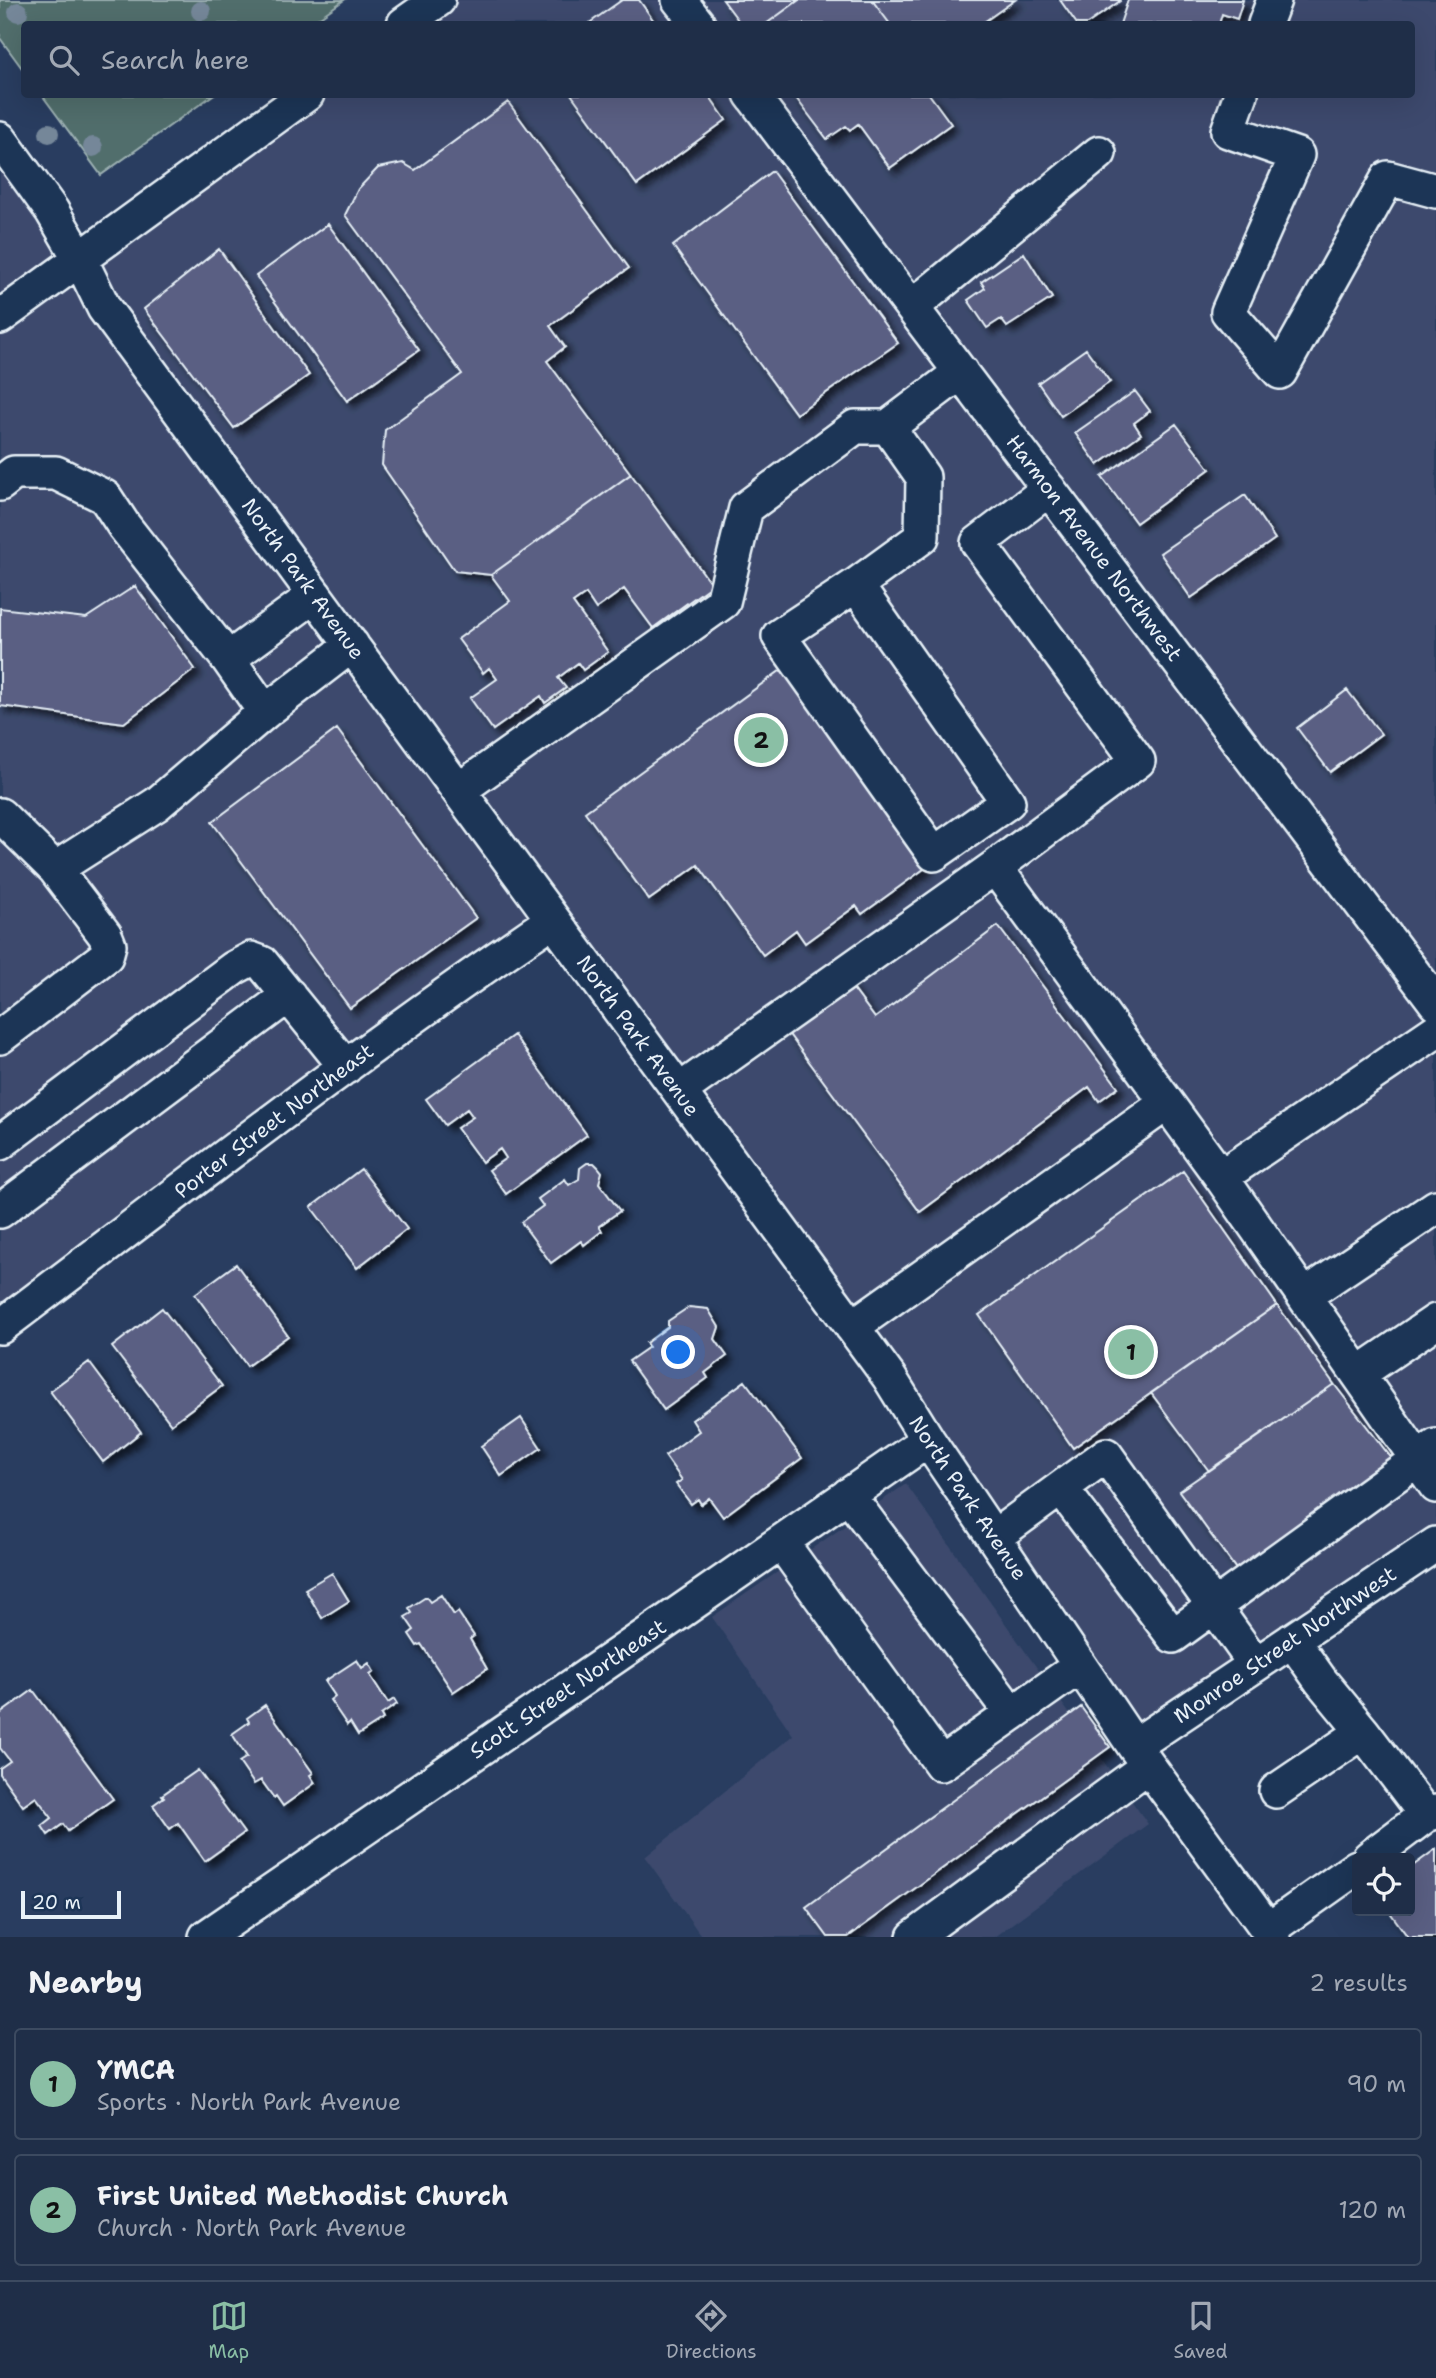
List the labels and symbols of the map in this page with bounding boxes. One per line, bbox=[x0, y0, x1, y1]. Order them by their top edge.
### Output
street label: Harmon Avenue Northwest bbox=[1000, 429, 1188, 667]
street label: North Park Avenue bbox=[235, 493, 371, 665]
pin: 2 bbox=[738, 714, 784, 766]
street label: North Park Avenue bbox=[570, 950, 706, 1122]
street label: Porter Street Northeast bbox=[169, 1037, 379, 1205]
pin: 1 bbox=[1108, 1326, 1154, 1378]
your location bbox=[661, 1335, 695, 1369]
street label: North Park Avenue bbox=[902, 1410, 1034, 1586]
street label: Monroe Street Northwest bbox=[1168, 1560, 1402, 1730]
street label: Scott Street Northeast bbox=[464, 1613, 672, 1765]
scale bar bbox=[21, 1888, 121, 1920]

